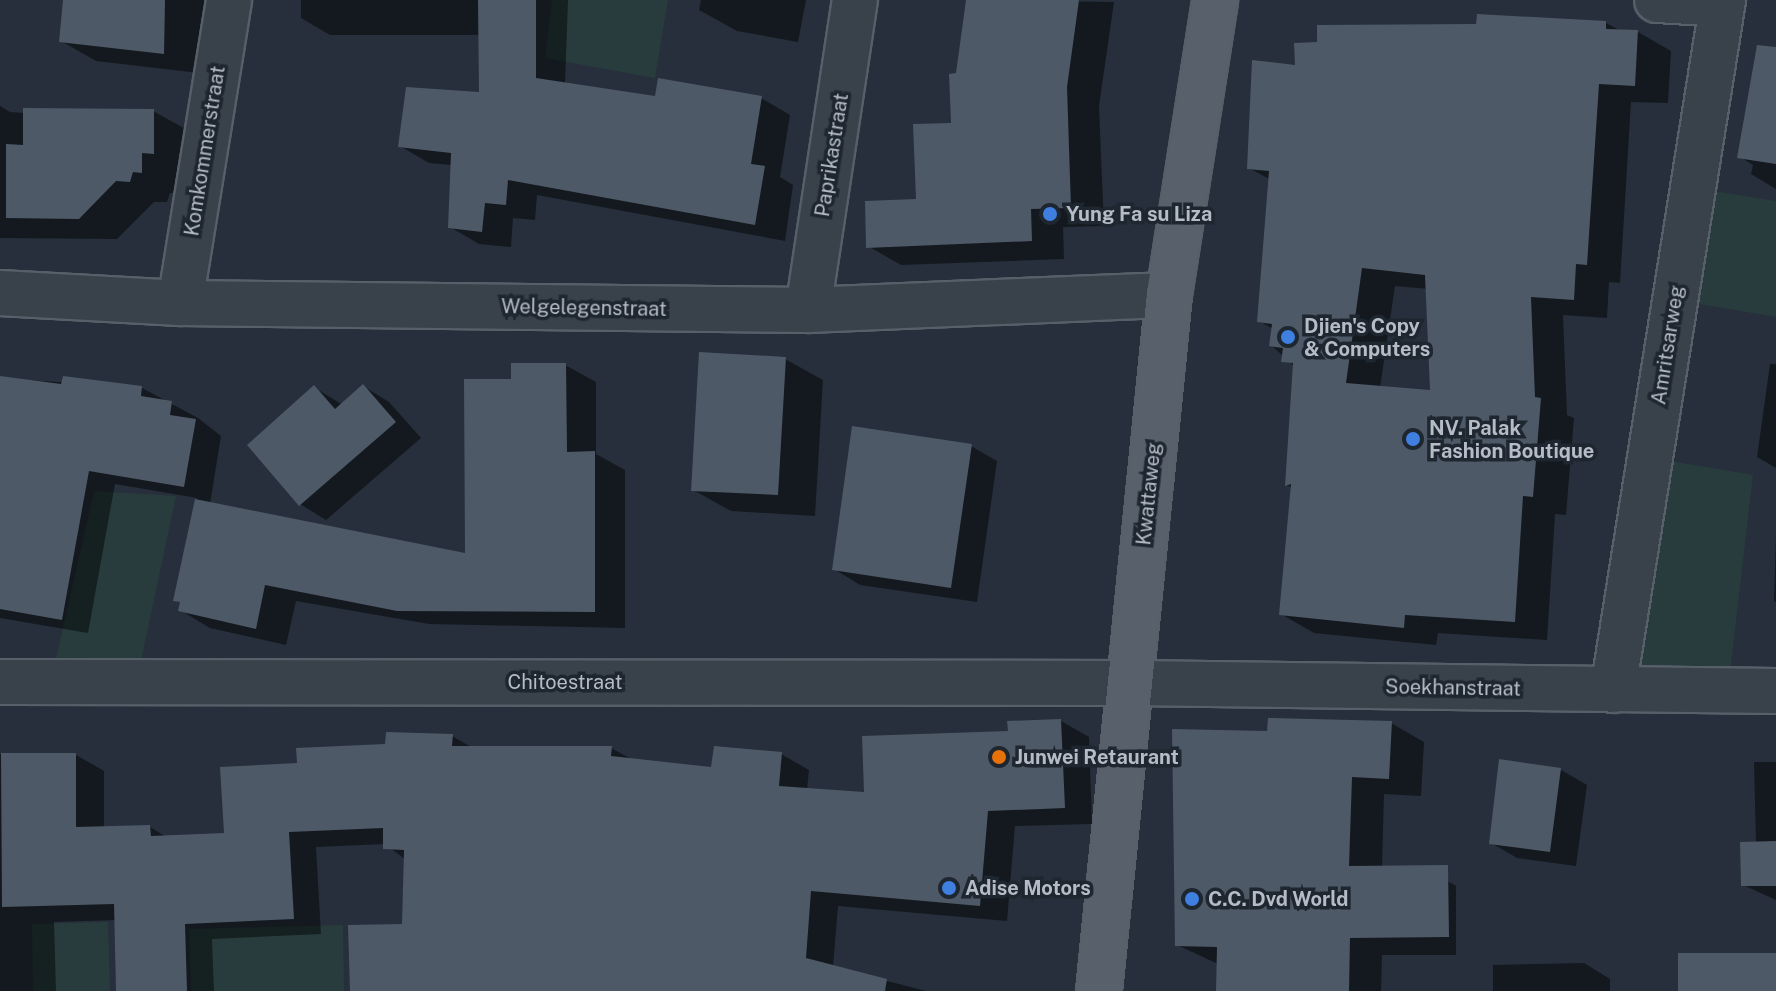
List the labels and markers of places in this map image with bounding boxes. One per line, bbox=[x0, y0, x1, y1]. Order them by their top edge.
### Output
place label: Yung Fa su Liza bbox=[1066, 202, 1212, 226]
marker: Yung Fa su Liza bbox=[1041, 205, 1059, 223]
place label: Djien's Copy & Computers bbox=[1304, 314, 1430, 361]
marker: Djien's Copy & Computers bbox=[1279, 328, 1297, 346]
place label: NV. Palak Fashion Boutique bbox=[1429, 416, 1594, 463]
marker: NV. Palak Fashion Boutique bbox=[1404, 430, 1422, 448]
place label: Junwei Retaurant bbox=[1015, 745, 1179, 769]
marker: Junwei Retaurant bbox=[990, 748, 1008, 766]
place label: Adise Motors bbox=[965, 876, 1091, 900]
marker: Adise Motors bbox=[940, 879, 958, 897]
place label: C.C. Dvd World bbox=[1208, 887, 1349, 911]
marker: C.C. Dvd World bbox=[1183, 890, 1201, 908]

